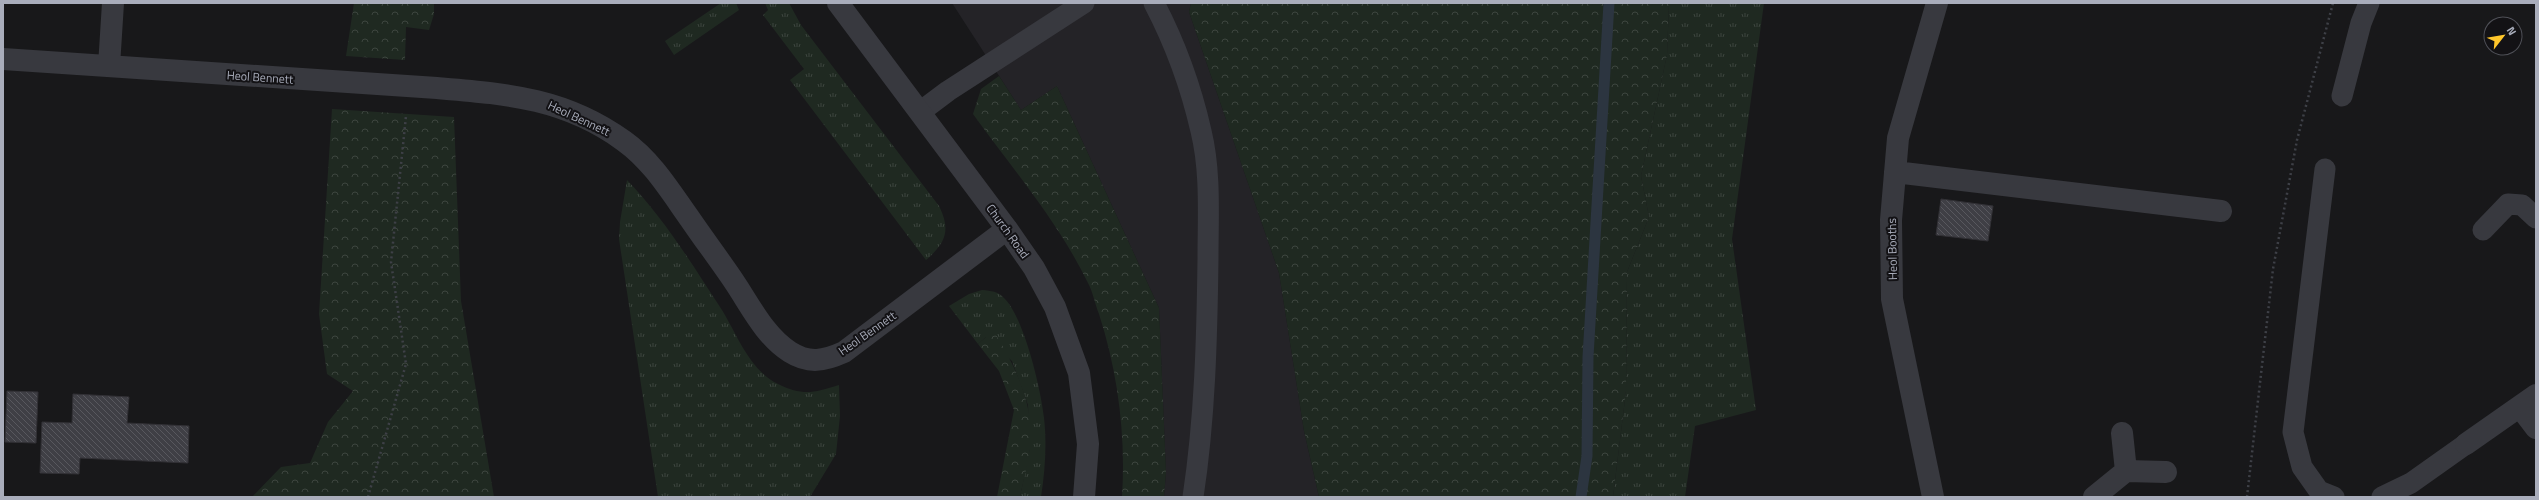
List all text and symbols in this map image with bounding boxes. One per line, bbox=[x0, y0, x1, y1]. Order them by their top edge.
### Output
north arrow bbox=[2483, 16, 2523, 56]
text: N bbox=[2503, 23, 2520, 38]
street label: Heol Bennett bbox=[226, 65, 295, 89]
street label: Heol Bennett bbox=[545, 95, 614, 141]
street label: Church Road bbox=[982, 200, 1034, 262]
street label: Heol Booths bbox=[1882, 217, 1902, 280]
street label: Heol Bennett bbox=[834, 306, 900, 360]

